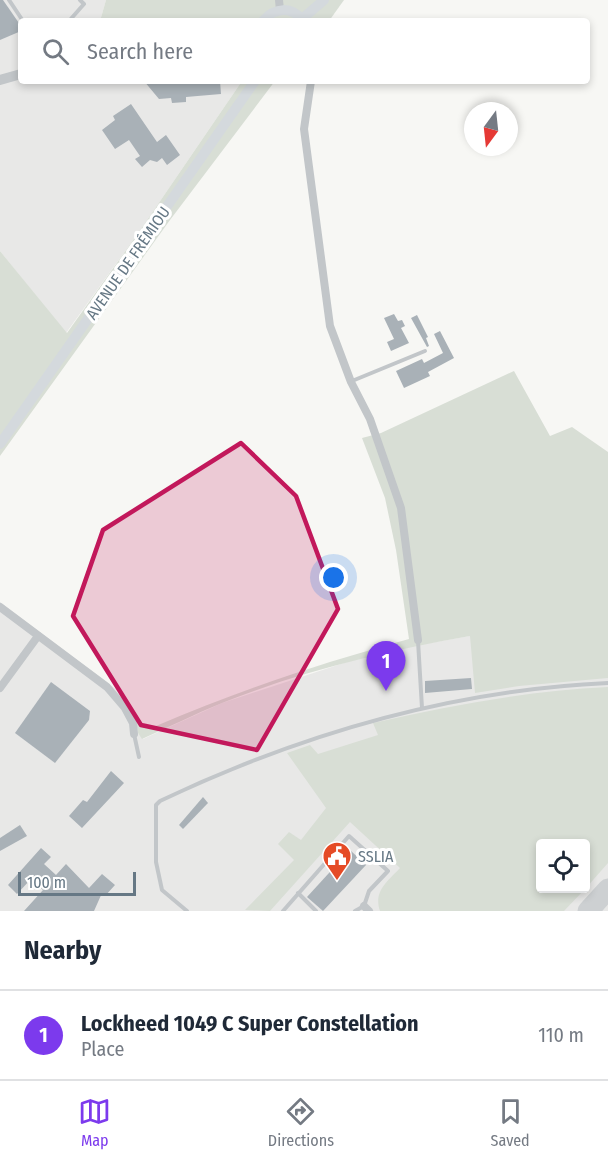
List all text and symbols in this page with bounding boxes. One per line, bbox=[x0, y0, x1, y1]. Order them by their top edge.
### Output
search box bbox=[18, 18, 590, 84]
icon: search bbox=[39, 35, 72, 68]
text: Search here bbox=[87, 38, 193, 65]
north arrow bbox=[464, 102, 518, 156]
street label: AVENUE DE FRÉMIOU bbox=[82, 203, 174, 323]
your location bbox=[319, 563, 348, 592]
pin: 1 bbox=[366, 642, 406, 691]
map controls bbox=[536, 839, 590, 893]
button: locate bbox=[536, 839, 590, 893]
public building icon: SSLIA bbox=[321, 840, 353, 882]
place label: SSLIA bbox=[358, 847, 394, 866]
scale bar bbox=[18, 869, 136, 896]
text: 100 m bbox=[27, 873, 66, 892]
text: Nearby bbox=[24, 935, 101, 966]
text: Lockheed 1049 C Super Constellation bbox=[81, 1010, 419, 1037]
text: 1 bbox=[39, 1023, 48, 1047]
text: 110 m bbox=[538, 1023, 584, 1047]
text: Place bbox=[81, 1037, 124, 1061]
tab: Map bbox=[78, 1095, 111, 1150]
tab: Directions bbox=[268, 1095, 334, 1150]
tab: Saved bbox=[491, 1095, 530, 1150]

